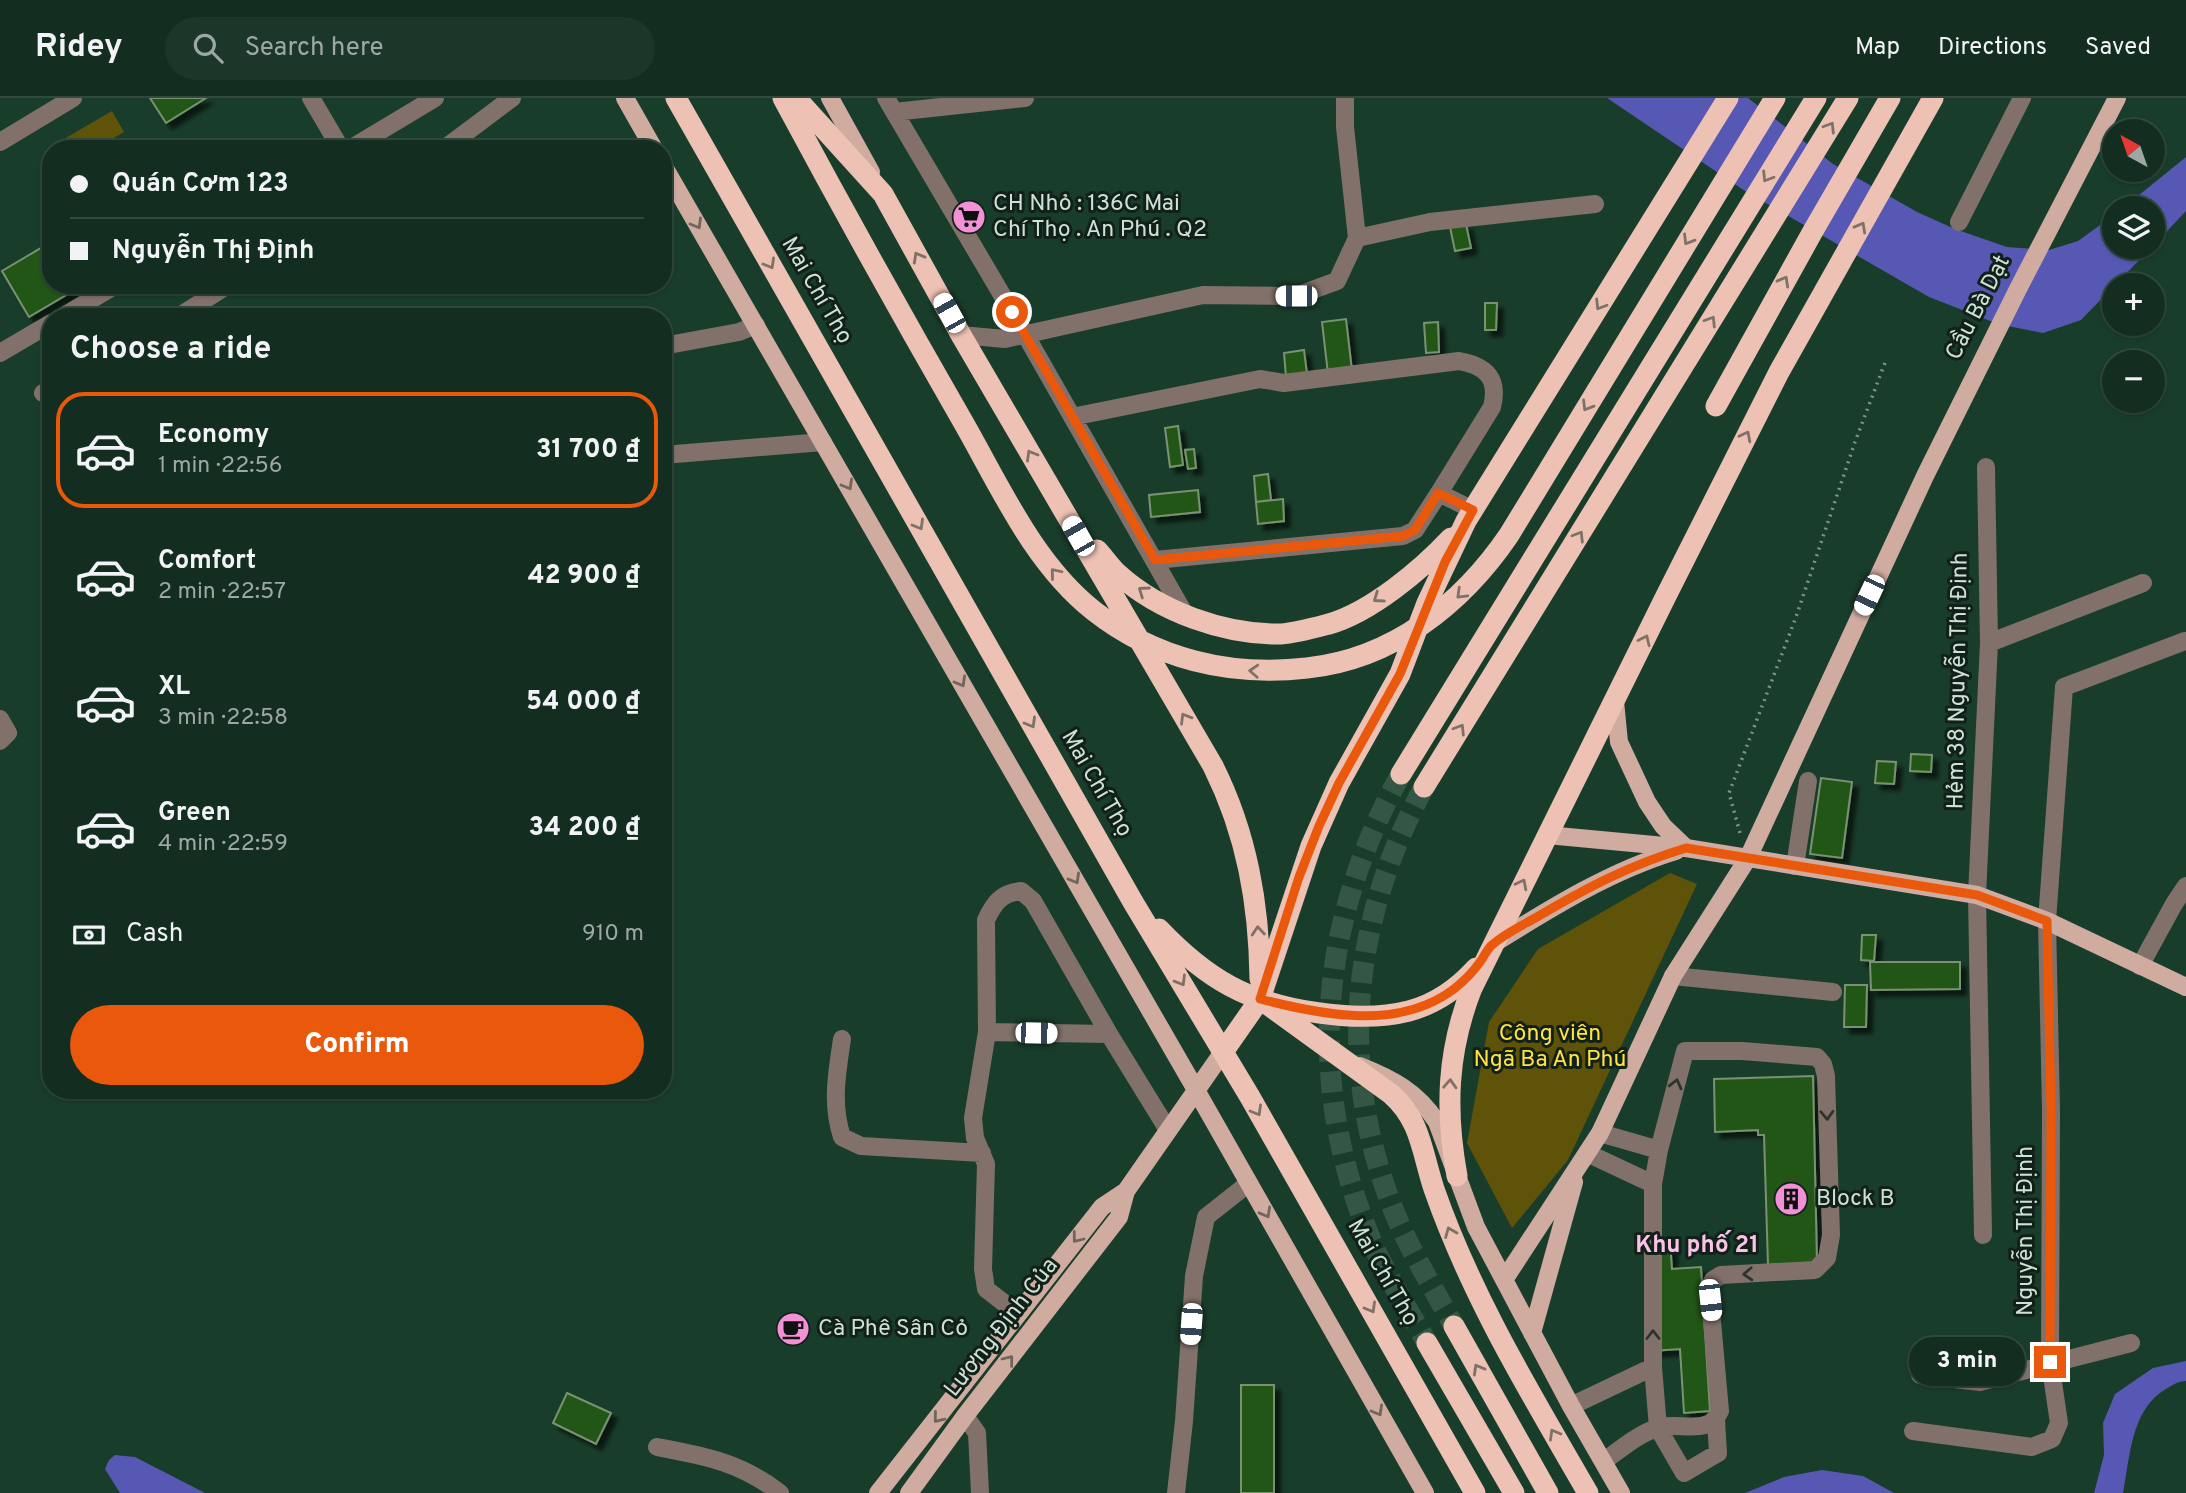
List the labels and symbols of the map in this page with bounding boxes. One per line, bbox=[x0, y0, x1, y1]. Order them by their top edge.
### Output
north arrow bbox=[2102, 119, 2165, 182]
one-way arrow bbox=[1822, 122, 1835, 135]
one-way arrow bbox=[1762, 170, 1775, 183]
place label: CH Nhỏ : 136C Mai Chí Thọ . An Phú . Q2 bbox=[993, 190, 1207, 245]
supermarket icon: CH Nhỏ : 136C Mai Chí Thọ . An Phú . Q2 bbox=[950, 198, 988, 236]
one-way arrow bbox=[689, 217, 702, 229]
one-way arrow bbox=[1853, 222, 1866, 234]
street label: Mai Chí Thọ bbox=[774, 232, 858, 350]
one-way arrow bbox=[1684, 232, 1697, 245]
street label: Cầu Bà Dạt bbox=[1939, 250, 2018, 365]
one-way arrow bbox=[913, 252, 926, 265]
one-way arrow bbox=[762, 256, 775, 269]
one-way arrow bbox=[1776, 276, 1790, 289]
car bbox=[1276, 286, 1318, 307]
car bbox=[930, 290, 969, 336]
route start bbox=[996, 296, 1028, 328]
one-way arrow bbox=[1595, 297, 1608, 310]
one-way arrow bbox=[1702, 315, 1715, 328]
one-way arrow bbox=[1583, 398, 1596, 411]
one-way arrow bbox=[1738, 431, 1752, 443]
one-way arrow bbox=[1026, 450, 1039, 462]
one-way arrow bbox=[840, 477, 853, 490]
car bbox=[1059, 513, 1098, 559]
one-way arrow bbox=[911, 518, 924, 531]
one-way arrow bbox=[1570, 530, 1583, 543]
street label: Hẻm 38 Nguyễn Thị Định bbox=[1941, 552, 1976, 810]
one-way arrow bbox=[1051, 568, 1064, 581]
car bbox=[1851, 572, 1888, 618]
one-way arrow bbox=[1456, 585, 1469, 598]
one-way arrow bbox=[1138, 587, 1151, 599]
one-way arrow bbox=[1373, 590, 1386, 602]
one-way arrow bbox=[1636, 635, 1650, 647]
one-way arrow bbox=[1248, 663, 1259, 678]
one-way arrow bbox=[953, 675, 966, 687]
one-way arrow bbox=[1180, 713, 1193, 726]
one-way arrow bbox=[1023, 716, 1036, 729]
one-way arrow bbox=[1451, 724, 1464, 737]
street label: Mai Chí Thọ bbox=[1054, 725, 1138, 843]
one-way arrow bbox=[1067, 872, 1080, 884]
one-way arrow bbox=[1514, 879, 1528, 891]
one-way arrow bbox=[1251, 925, 1266, 936]
one-way arrow bbox=[1173, 974, 1186, 987]
park label: Công viên Ngã Ba An Phú bbox=[1473, 1020, 1627, 1075]
car bbox=[1015, 1022, 1058, 1044]
one-way arrow bbox=[1443, 1078, 1458, 1089]
one-way arrow bbox=[1668, 1078, 1682, 1090]
one-way arrow bbox=[1249, 1103, 1262, 1116]
one-way arrow bbox=[1819, 1110, 1835, 1121]
street label: Nguyễn Thị Định bbox=[2011, 1146, 2041, 1316]
building icon: Block B bbox=[1772, 1180, 1810, 1218]
place label: Block B bbox=[1816, 1185, 1895, 1214]
one-way arrow bbox=[1258, 1206, 1271, 1218]
street label: Mai Chí Thọ bbox=[1340, 1214, 1424, 1332]
one-way arrow bbox=[1444, 1227, 1458, 1239]
one-way arrow bbox=[1073, 1230, 1086, 1242]
district label: Khu phố 21 bbox=[1635, 1230, 1759, 1261]
street label: Lương Định Của bbox=[939, 1253, 1065, 1403]
one-way arrow bbox=[1743, 1266, 1754, 1281]
car bbox=[1698, 1278, 1723, 1322]
one-way arrow bbox=[1363, 1300, 1376, 1313]
car bbox=[1180, 1302, 1203, 1346]
cafe icon: Cà Phê Sân Cỏ bbox=[774, 1310, 812, 1348]
place label: Cà Phê Sân Cỏ bbox=[818, 1315, 968, 1344]
one-way arrow bbox=[1645, 1329, 1661, 1340]
callout: 3 min bbox=[1910, 1338, 2025, 1386]
route end bbox=[2034, 1346, 2066, 1378]
one-way arrow bbox=[1000, 1355, 1013, 1367]
one-way arrow bbox=[1473, 1364, 1486, 1377]
one-way arrow bbox=[1370, 1404, 1383, 1416]
one-way arrow bbox=[934, 1409, 946, 1422]
one-way arrow bbox=[1549, 1428, 1562, 1441]

